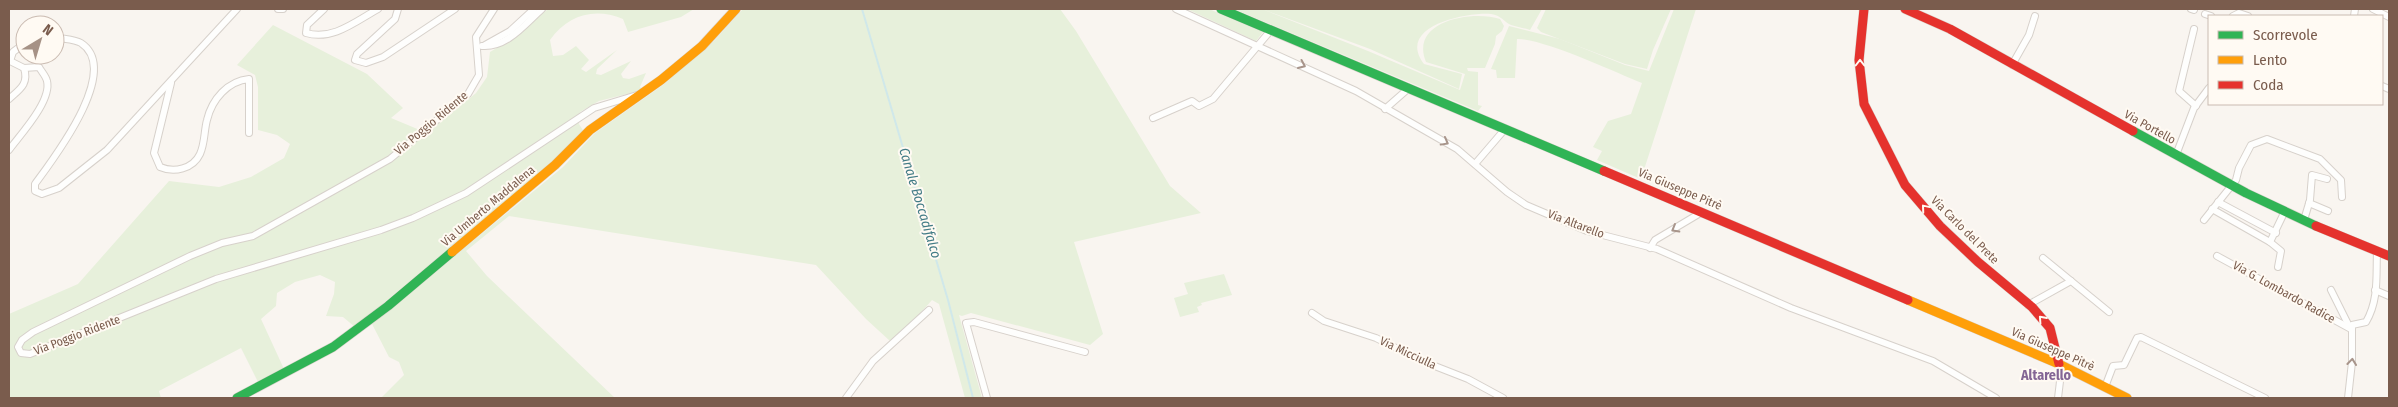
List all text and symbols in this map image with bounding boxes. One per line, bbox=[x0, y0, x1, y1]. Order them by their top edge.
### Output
north arrow bbox=[15, 15, 65, 65]
legend bbox=[2208, 15, 2383, 105]
text: N bbox=[39, 21, 56, 39]
text: Scorrevole bbox=[2253, 26, 2318, 44]
text: Lento bbox=[2253, 51, 2287, 69]
one-way arrow bbox=[1297, 59, 1306, 70]
one-way arrow bbox=[1855, 59, 1865, 66]
text: Coda bbox=[2253, 76, 2284, 94]
street label: Via Poggio Ridente bbox=[391, 88, 471, 158]
street label: Via Portello bbox=[2122, 107, 2178, 147]
one-way arrow bbox=[1440, 136, 1449, 146]
water label: Canale Boccadifalco bbox=[895, 146, 945, 260]
street label: Via Umberto Maddalena bbox=[438, 163, 538, 249]
street label: Via Giuseppe Pitrè bbox=[1636, 165, 1724, 213]
street label: Via Carlo del Prete bbox=[1928, 193, 2002, 267]
one-way arrow bbox=[1922, 204, 1931, 213]
street label: Via Altarello bbox=[1546, 207, 1606, 241]
one-way arrow bbox=[1671, 223, 1680, 233]
street label: Via G. Lombardo Radice bbox=[2230, 258, 2338, 326]
street label: Via Poggio Ridente bbox=[32, 312, 122, 358]
one-way arrow bbox=[2039, 316, 2048, 325]
street label: Via Giuseppe Pitrè bbox=[2009, 324, 2097, 374]
street label: Via Micciulla bbox=[1377, 334, 1439, 372]
one-way arrow bbox=[2346, 357, 2357, 365]
district label: Altarello bbox=[2020, 367, 2072, 384]

